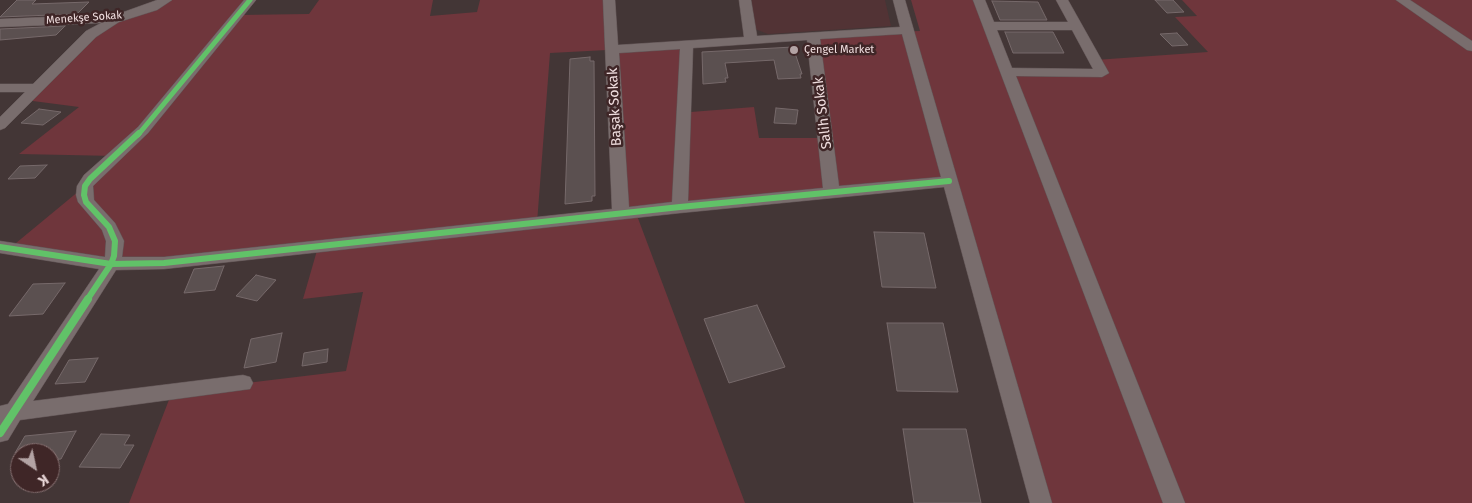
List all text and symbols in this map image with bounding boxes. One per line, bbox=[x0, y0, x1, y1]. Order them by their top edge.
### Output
street label: Menekşe Sokak bbox=[46, 9, 122, 27]
place label: Çengel Market bbox=[804, 43, 874, 57]
marker: Çengel Market bbox=[788, 44, 800, 56]
street label: Başak Sokak bbox=[605, 67, 625, 147]
street label: Salih Sokak bbox=[810, 76, 836, 150]
north arrow bbox=[10, 443, 60, 493]
text: K bbox=[35, 470, 52, 490]

